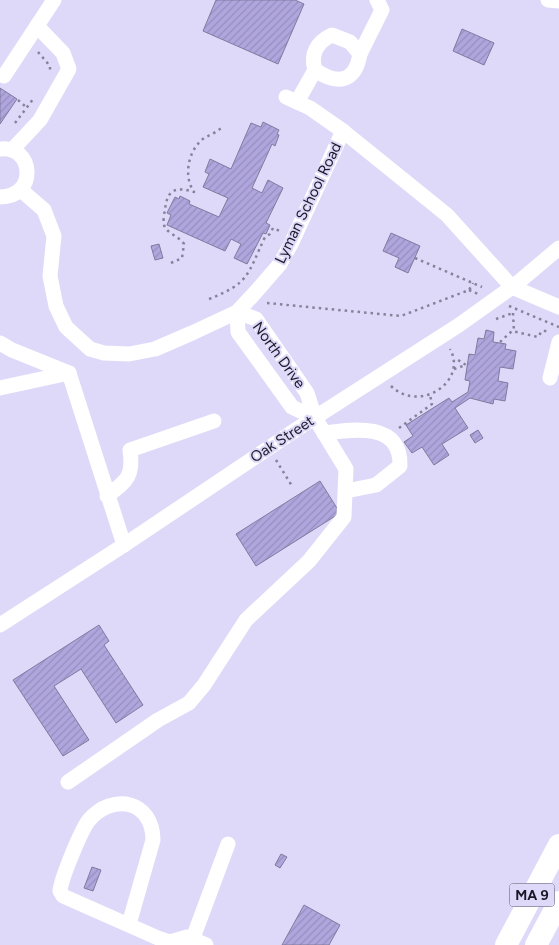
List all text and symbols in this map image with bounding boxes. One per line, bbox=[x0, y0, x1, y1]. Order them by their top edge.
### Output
street label: Lyman School Road bbox=[271, 139, 345, 267]
street label: North Drive bbox=[249, 318, 309, 392]
street label: Oak Street bbox=[247, 412, 317, 466]
road number: MA 9 bbox=[510, 884, 554, 906]

